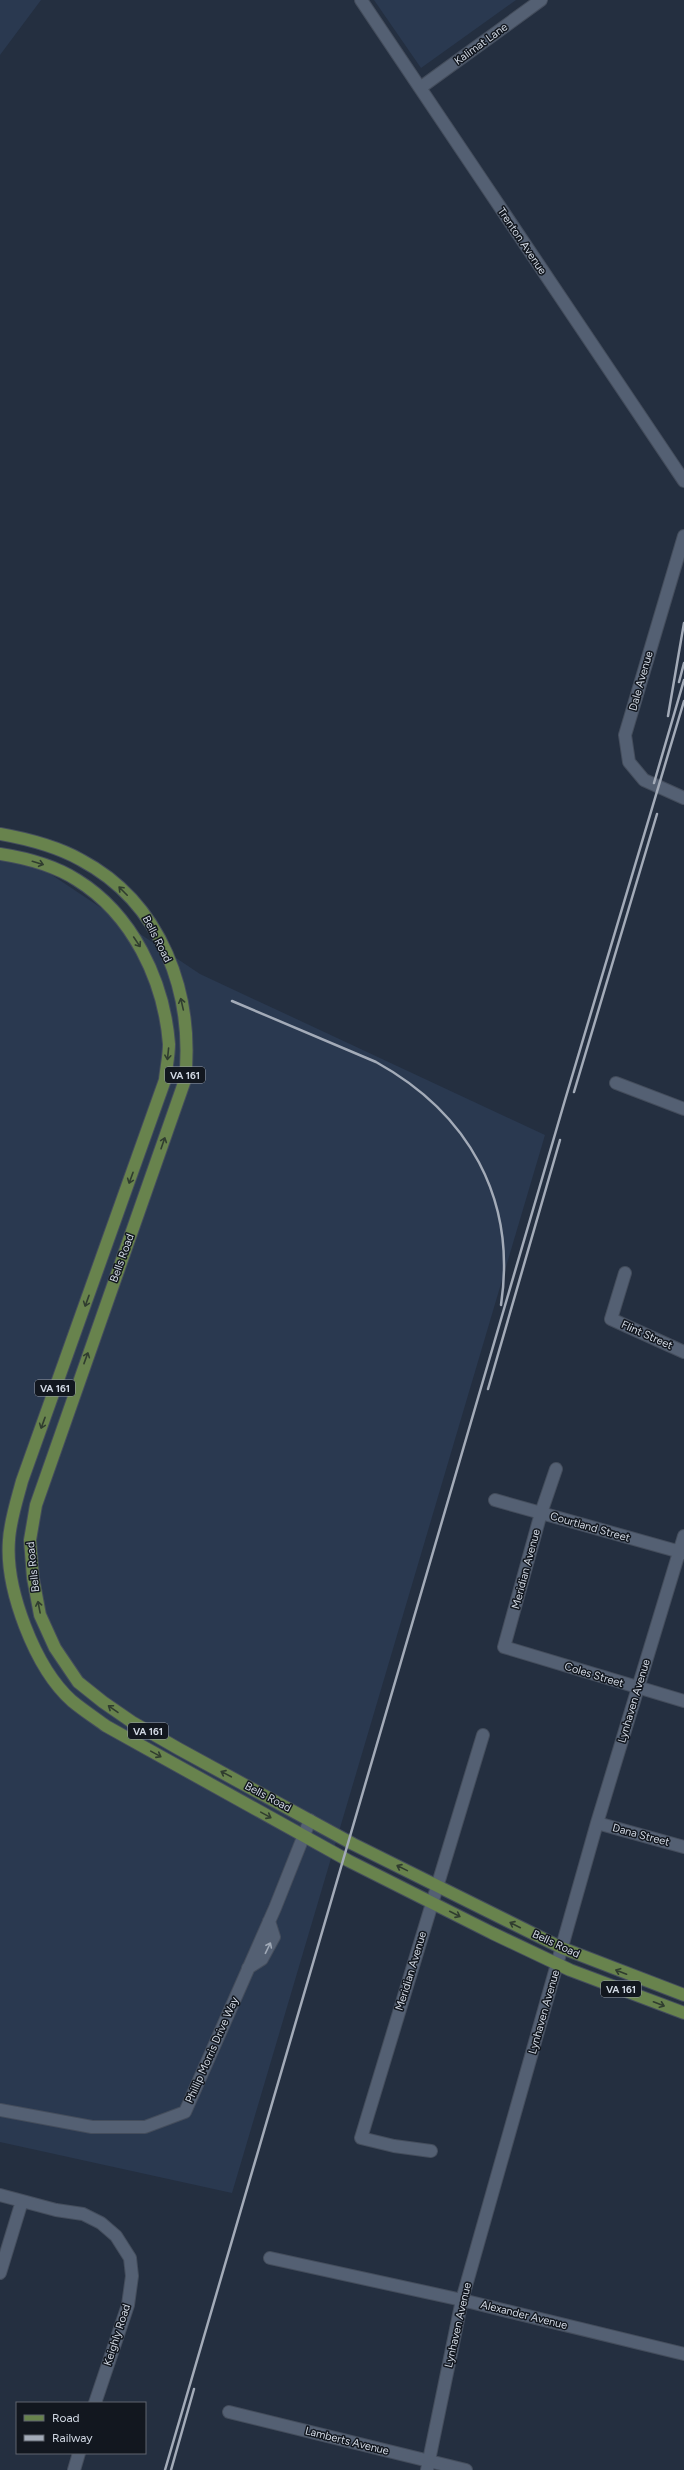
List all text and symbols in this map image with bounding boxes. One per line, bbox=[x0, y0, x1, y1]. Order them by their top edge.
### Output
street label: Kalimat Lane bbox=[452, 20, 510, 68]
street label: Trenton Avenue bbox=[495, 205, 549, 277]
street label: Dale Avenue bbox=[626, 650, 656, 712]
one-way arrow bbox=[31, 860, 44, 867]
one-way arrow bbox=[118, 886, 128, 896]
street label: Bells Road bbox=[140, 913, 174, 965]
one-way arrow bbox=[133, 936, 141, 947]
one-way arrow bbox=[178, 998, 186, 1011]
one-way arrow bbox=[164, 1047, 172, 1060]
road number: VA 161 bbox=[165, 1067, 205, 1083]
one-way arrow bbox=[159, 1138, 167, 1150]
one-way arrow bbox=[126, 1172, 134, 1184]
street label: Bells Road bbox=[107, 1232, 137, 1284]
one-way arrow bbox=[82, 1294, 90, 1306]
street label: Flint Street bbox=[619, 1318, 675, 1352]
one-way arrow bbox=[83, 1352, 90, 1365]
road number: VA 161 bbox=[35, 1380, 75, 1396]
one-way arrow bbox=[38, 1417, 46, 1429]
street label: Courtland Street bbox=[549, 1509, 631, 1545]
street label: Meridian Avenue bbox=[509, 1528, 543, 1610]
street label: Bells Road bbox=[24, 1541, 42, 1593]
one-way arrow bbox=[34, 1601, 42, 1614]
street label: Lynhaven Avenue bbox=[615, 1658, 653, 1744]
street label: Coles Street bbox=[563, 1660, 625, 1690]
one-way arrow bbox=[108, 1705, 119, 1713]
road number: VA 161 bbox=[128, 1723, 168, 1739]
one-way arrow bbox=[150, 1751, 162, 1758]
one-way arrow bbox=[220, 1770, 232, 1777]
street label: Bells Road bbox=[243, 1779, 293, 1815]
one-way arrow bbox=[259, 1811, 271, 1819]
street label: Dana Street bbox=[611, 1821, 671, 1849]
one-way arrow bbox=[396, 1864, 408, 1871]
one-way arrow bbox=[449, 1911, 461, 1919]
one-way arrow bbox=[509, 1920, 521, 1928]
street label: Bells Road bbox=[530, 1927, 582, 1961]
street label: Meridian Avenue bbox=[393, 1930, 429, 2012]
one-way arrow bbox=[265, 1943, 272, 1955]
one-way arrow bbox=[616, 1967, 628, 1975]
street label: Lynhaven Avenue bbox=[526, 1968, 562, 2056]
road number: VA 161 bbox=[601, 1981, 641, 1997]
street label: Phillip Morris Drive Way bbox=[183, 1995, 241, 2105]
one-way arrow bbox=[653, 2000, 665, 2008]
street label: Lynhaven Avenue bbox=[442, 2281, 474, 2369]
street label: Alexander Avenue bbox=[479, 2298, 569, 2332]
street label: Keighly Road bbox=[101, 2303, 133, 2367]
legend bbox=[16, 2402, 146, 2454]
text: Road bbox=[52, 2411, 80, 2425]
street label: Lamberts Avenue bbox=[304, 2424, 390, 2458]
text: Railway bbox=[52, 2431, 93, 2445]

